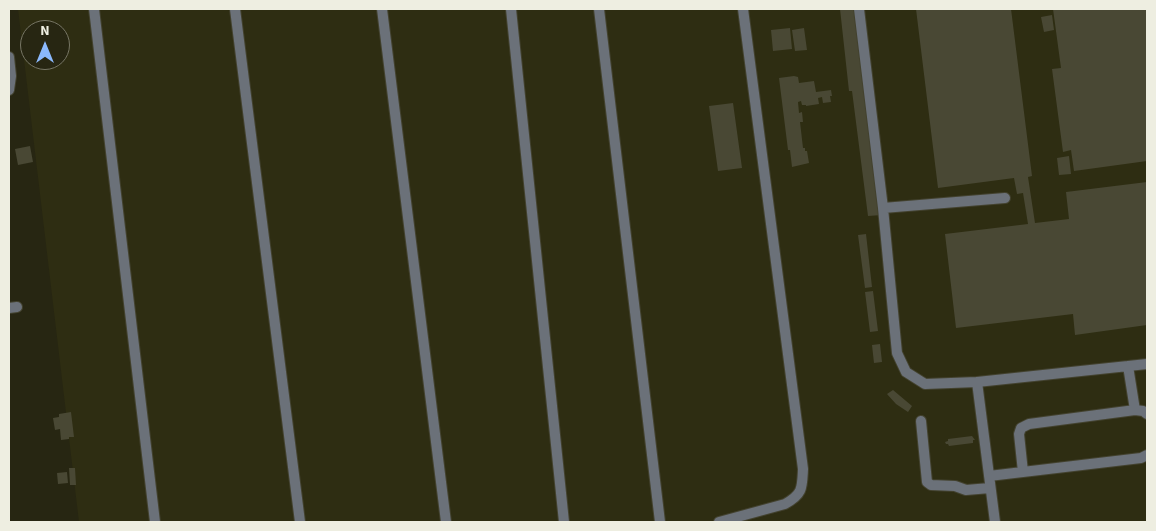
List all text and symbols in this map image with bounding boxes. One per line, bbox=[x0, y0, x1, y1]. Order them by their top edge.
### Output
north arrow bbox=[20, 20, 70, 70]
text: N bbox=[40, 21, 50, 41]

